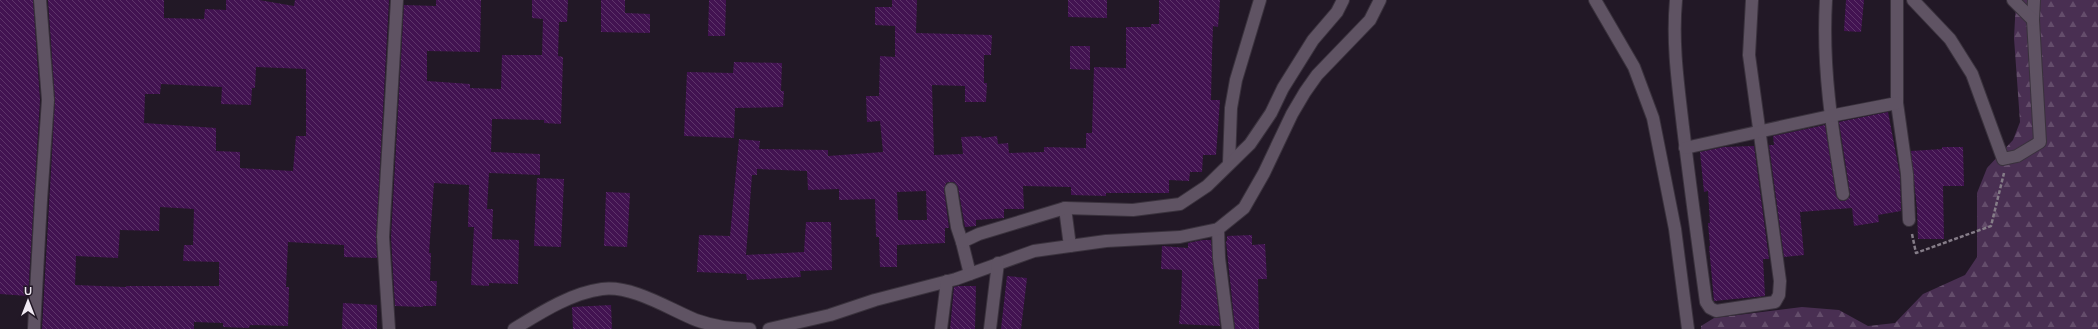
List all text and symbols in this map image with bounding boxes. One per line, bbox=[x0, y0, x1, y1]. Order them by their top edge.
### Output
north arrow bbox=[8, 281, 48, 321]
text: U bbox=[24, 284, 32, 298]

